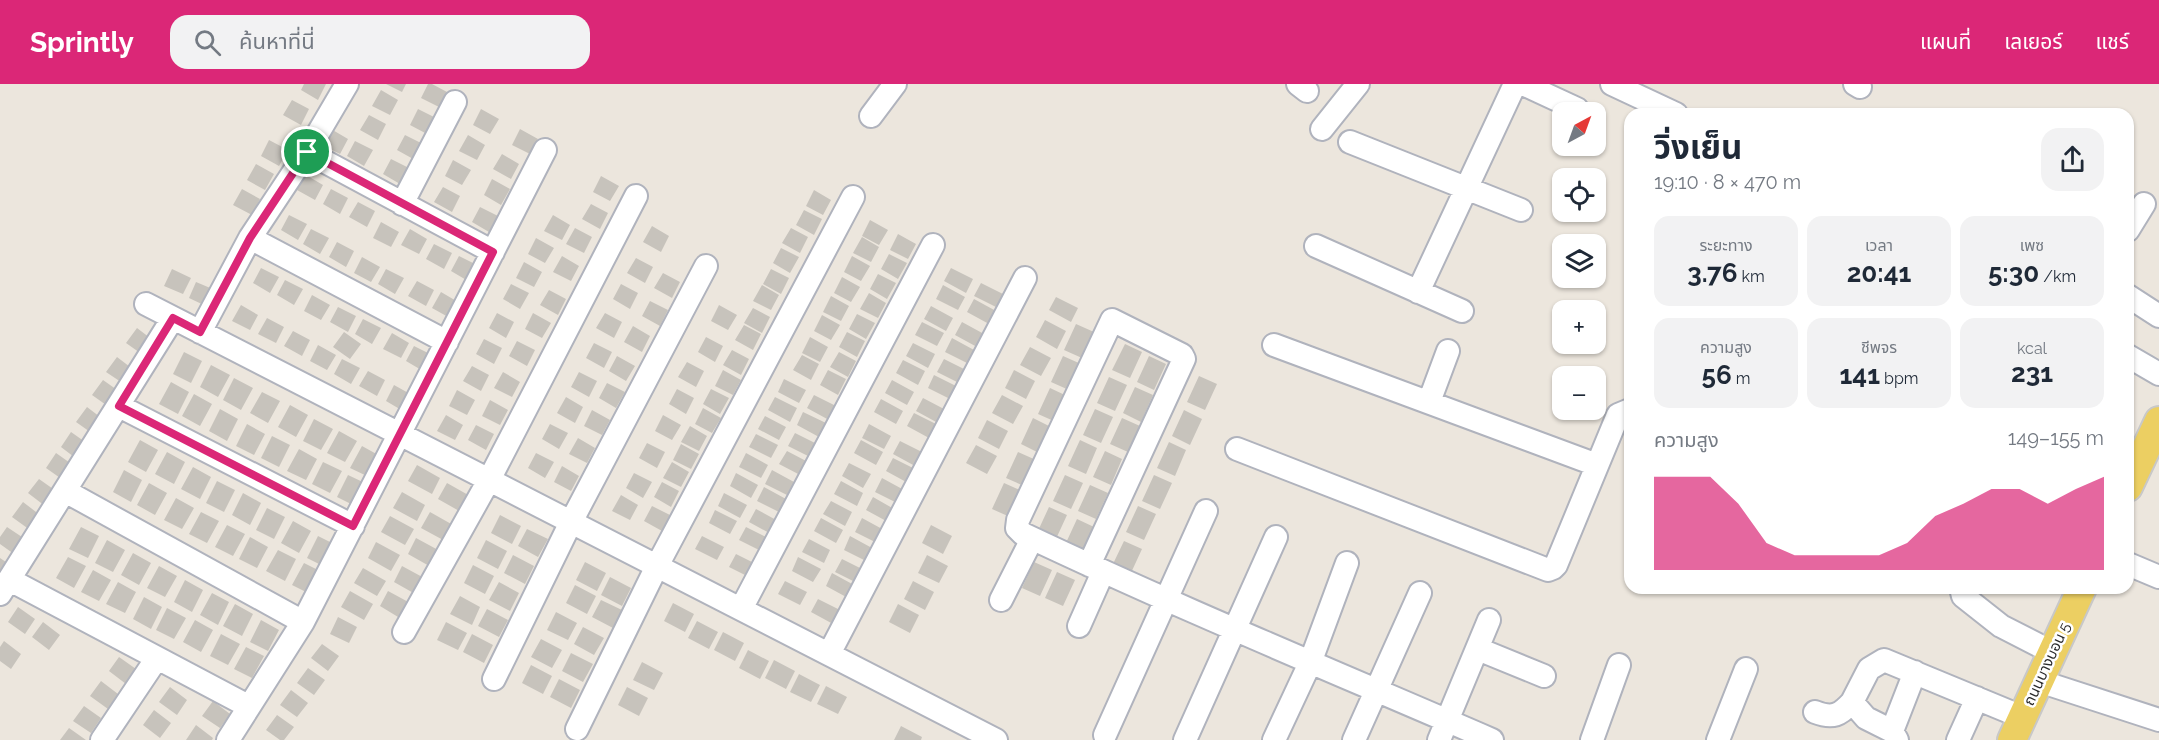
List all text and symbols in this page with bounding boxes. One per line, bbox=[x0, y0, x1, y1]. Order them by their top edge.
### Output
search box bbox=[170, 15, 590, 69]
text: Sprintly bbox=[30, 26, 134, 59]
icon: search bbox=[191, 26, 224, 59]
text: ค้นหาที่นี่ bbox=[239, 28, 315, 54]
text: แผนที่ bbox=[1920, 29, 1971, 54]
text: เลเยอร์ bbox=[2004, 29, 2063, 54]
text: แชร์ bbox=[2096, 29, 2129, 54]
north arrow bbox=[1552, 102, 1606, 156]
map controls bbox=[1552, 102, 1606, 420]
pin bbox=[281, 126, 332, 177]
text: วิ่งเย็น bbox=[1654, 128, 1742, 167]
button: share bbox=[2041, 128, 2104, 191]
icon: arrive bbox=[290, 135, 323, 168]
button: locate bbox=[1552, 168, 1606, 222]
text: 19:10 · 8 × 470 m bbox=[1654, 170, 1801, 194]
button: layers bbox=[1552, 234, 1606, 288]
text: ระยะทาง bbox=[1700, 236, 1752, 255]
text: เวลา bbox=[1865, 236, 1893, 255]
text: เพซ bbox=[2020, 236, 2044, 255]
text: 3.76 bbox=[1687, 258, 1737, 288]
text: 20:41 bbox=[1847, 258, 1911, 288]
text: 5:30 bbox=[1988, 258, 2039, 288]
text: km bbox=[1737, 267, 1765, 286]
text: /km bbox=[2039, 267, 2076, 286]
button: + bbox=[1552, 300, 1606, 354]
text: ความสูง bbox=[1700, 338, 1752, 357]
text: ชีพจร bbox=[1861, 338, 1897, 357]
text: kcal bbox=[2017, 339, 2047, 358]
text: 231 bbox=[2011, 358, 2053, 388]
text: 56 bbox=[1702, 360, 1732, 390]
text: 141 bbox=[1839, 360, 1880, 390]
button: − bbox=[1552, 366, 1606, 420]
text: m bbox=[1732, 369, 1750, 388]
text: bpm bbox=[1880, 369, 1919, 388]
text: 149–155 m bbox=[2008, 426, 2104, 450]
text: ความสูง bbox=[1654, 428, 1719, 452]
street label: ถนนบางบอน 5 bbox=[2020, 620, 2074, 708]

